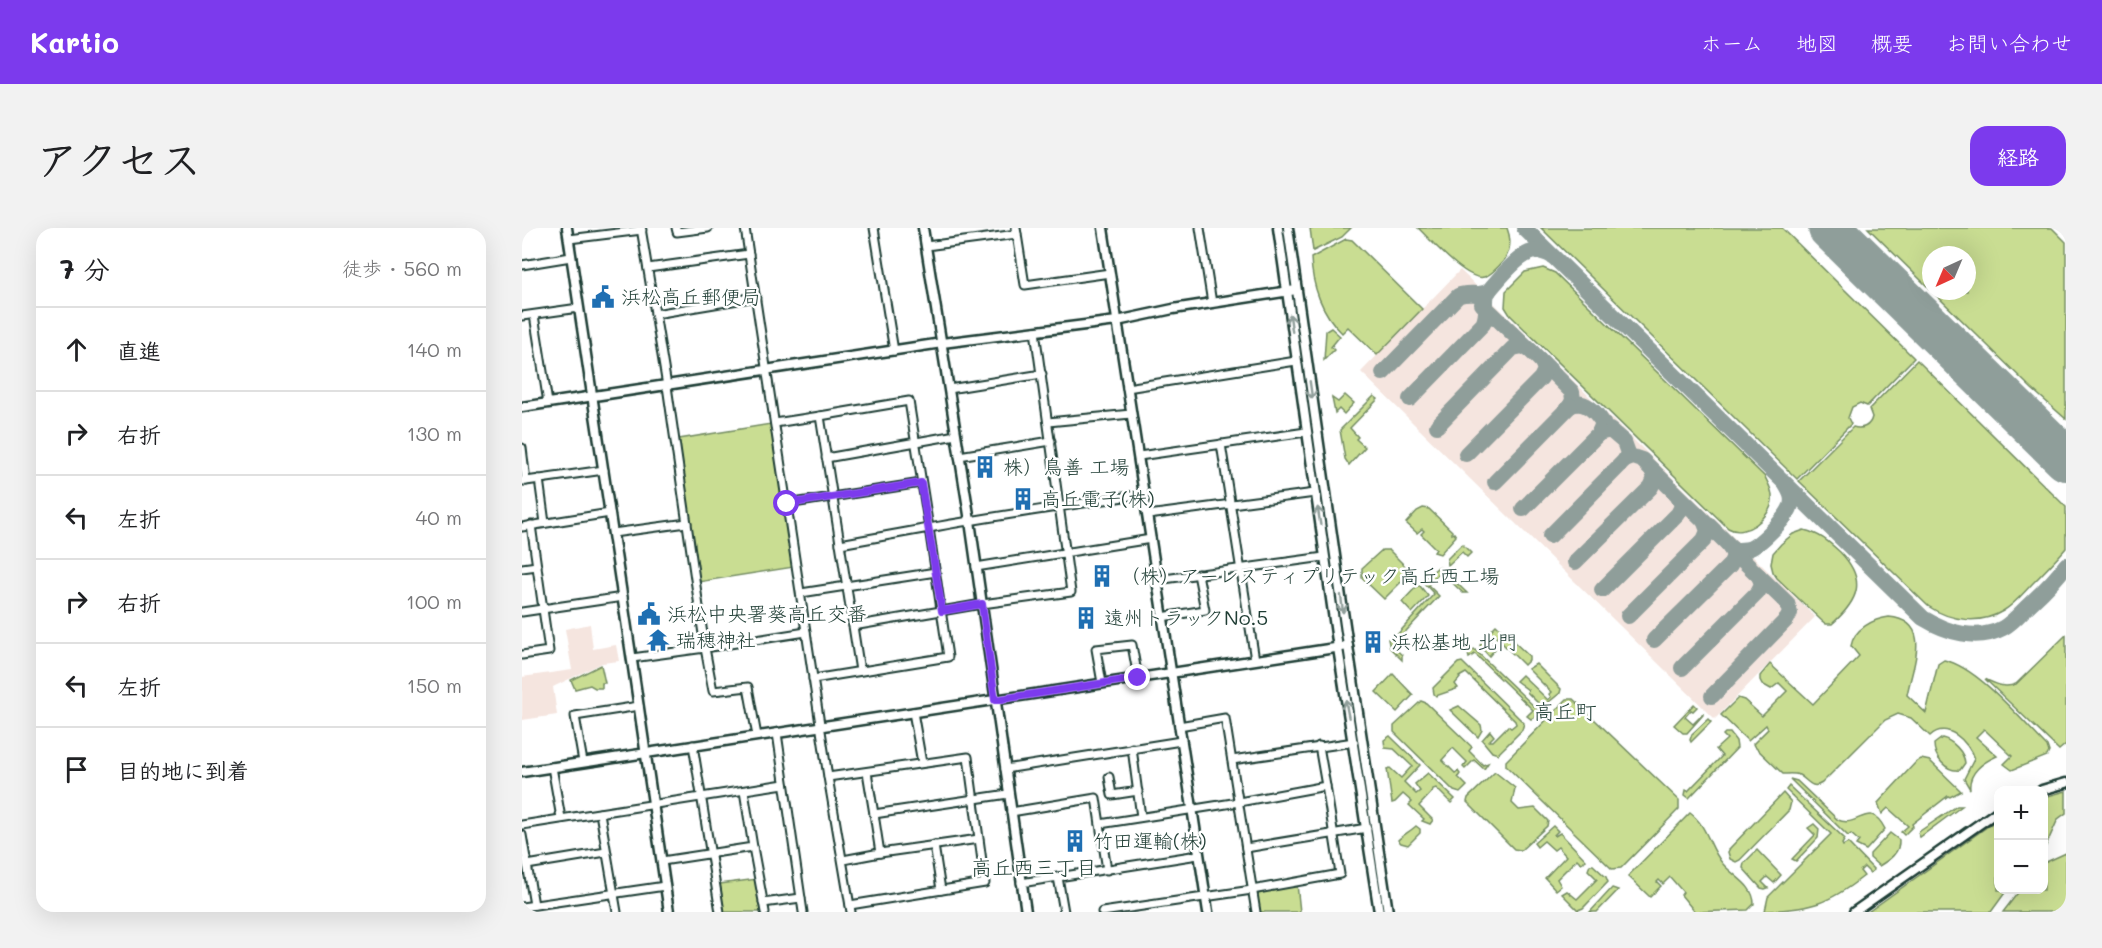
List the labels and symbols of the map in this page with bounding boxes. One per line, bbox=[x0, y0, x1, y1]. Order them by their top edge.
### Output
north arrow bbox=[1922, 246, 1976, 300]
place label: 浜松高丘郵便局 bbox=[621, 283, 761, 309]
public building icon: 浜松高丘郵便局 bbox=[590, 284, 616, 310]
one-way arrow bbox=[1285, 314, 1296, 334]
one-way arrow bbox=[1306, 379, 1317, 399]
place label: 株）鳥善 工場 bbox=[1003, 453, 1129, 479]
building icon: 株）鳥善 工場 bbox=[972, 454, 998, 480]
place label: 高丘電子(株) bbox=[1041, 485, 1155, 511]
building icon: 高丘電子(株) bbox=[1010, 486, 1036, 512]
route start bbox=[773, 490, 799, 516]
one-way arrow bbox=[1313, 507, 1324, 527]
place label: （株）アーレスティプリテック高丘西工場 bbox=[1120, 562, 1500, 588]
building icon: （株）アーレスティプリテック高丘西工場 bbox=[1089, 563, 1115, 589]
one-way arrow bbox=[1337, 593, 1348, 613]
place label: 浜松中央署葵高丘交番 bbox=[667, 600, 867, 626]
public building icon: 浜松中央署葵高丘交番 bbox=[636, 601, 662, 627]
place label: 遠州トラックNo.5 bbox=[1104, 604, 1268, 630]
building icon: 遠州トラックNo.5 bbox=[1073, 605, 1099, 631]
place label: 瑞穂神社 bbox=[676, 626, 756, 652]
temple icon: 瑞穂神社 bbox=[645, 627, 671, 653]
place label: 浜松基地 北門 bbox=[1391, 628, 1517, 654]
building icon: 浜松基地 北門 bbox=[1360, 629, 1386, 655]
route end bbox=[1124, 664, 1150, 690]
district label: 高丘町 bbox=[1534, 697, 1597, 724]
one-way arrow bbox=[1341, 700, 1352, 719]
place label: 竹田運輸(株) bbox=[1093, 827, 1207, 853]
building icon: 竹田運輸(株) bbox=[1062, 828, 1088, 854]
district label: 高丘西三丁目 bbox=[971, 853, 1097, 880]

